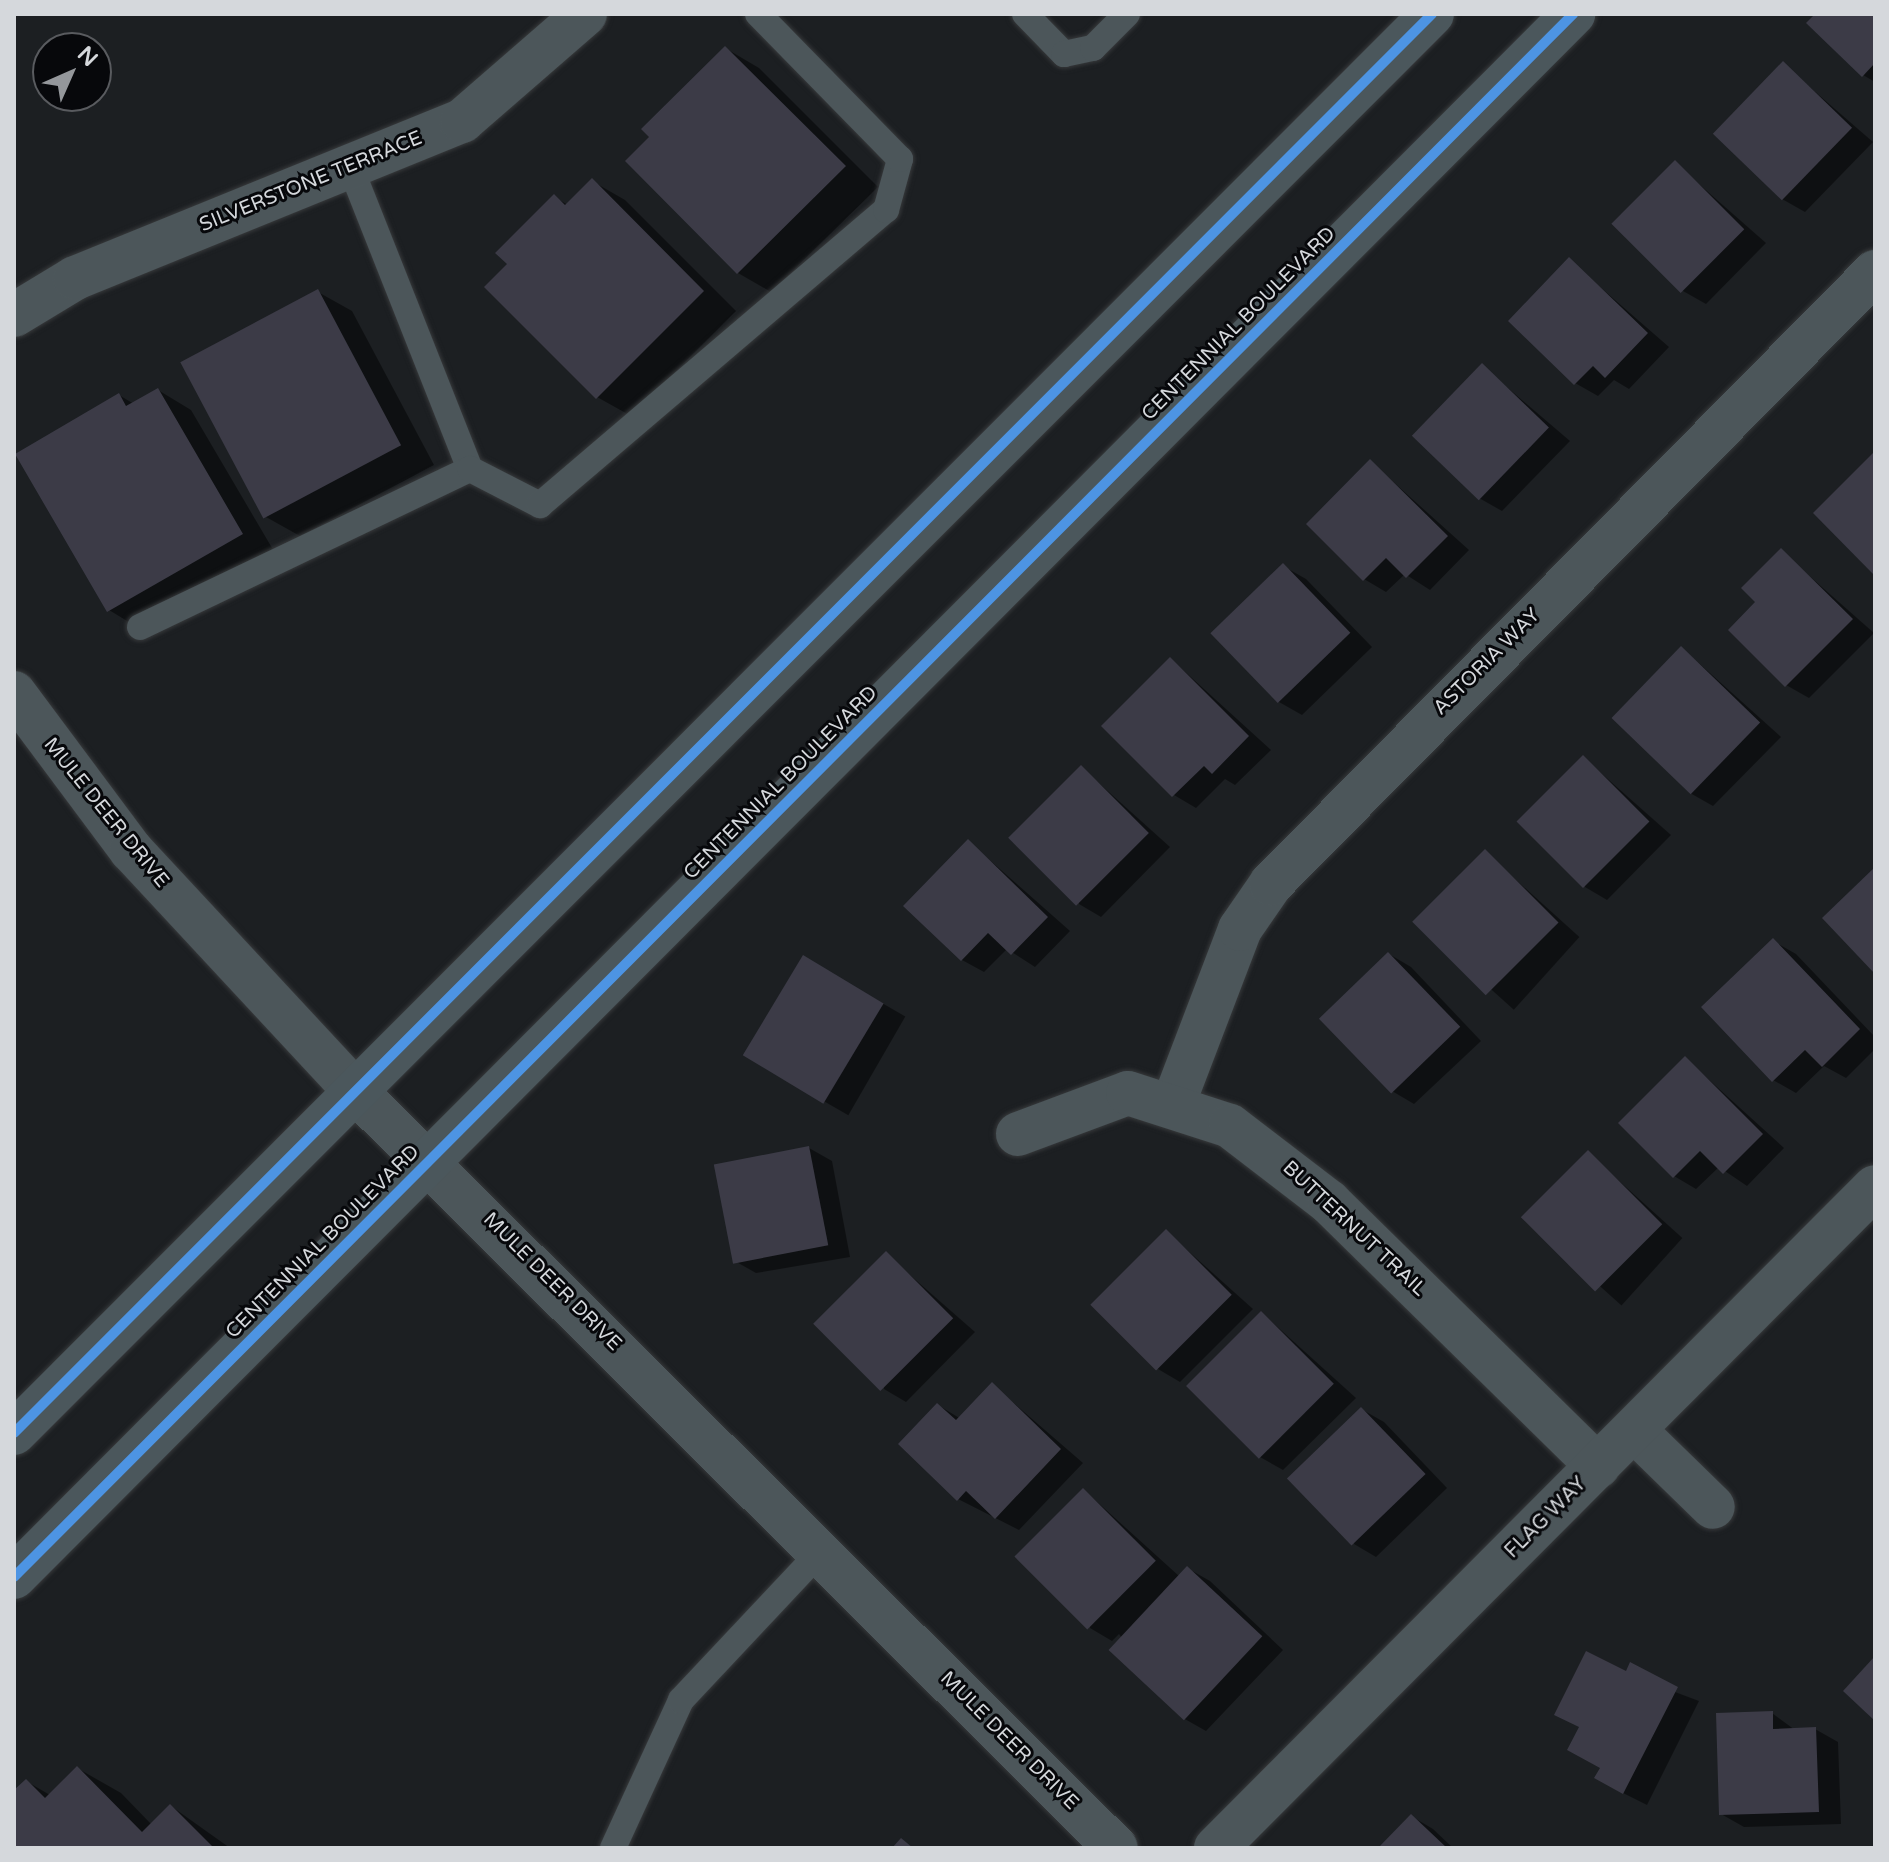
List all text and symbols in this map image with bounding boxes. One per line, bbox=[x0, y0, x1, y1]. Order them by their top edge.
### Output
north arrow bbox=[32, 32, 112, 112]
text: N bbox=[72, 41, 103, 72]
street label: SILVERSTONE TERRACE bbox=[196, 126, 426, 238]
street label: CENTENNIAL BOULEVARD bbox=[1137, 222, 1341, 426]
street label: ASTORIA WAY bbox=[1429, 604, 1545, 720]
street label: CENTENNIAL BOULEVARD bbox=[679, 681, 883, 885]
street label: MULE DEER DRIVE bbox=[38, 733, 174, 893]
street label: CENTENNIAL BOULEVARD bbox=[221, 1140, 425, 1344]
street label: BUTTERNUT TRAIL bbox=[1277, 1156, 1431, 1302]
street label: MULE DEER DRIVE bbox=[478, 1208, 626, 1356]
street label: FLAG WAY bbox=[1500, 1472, 1592, 1564]
street label: MULE DEER DRIVE bbox=[935, 1667, 1083, 1815]

